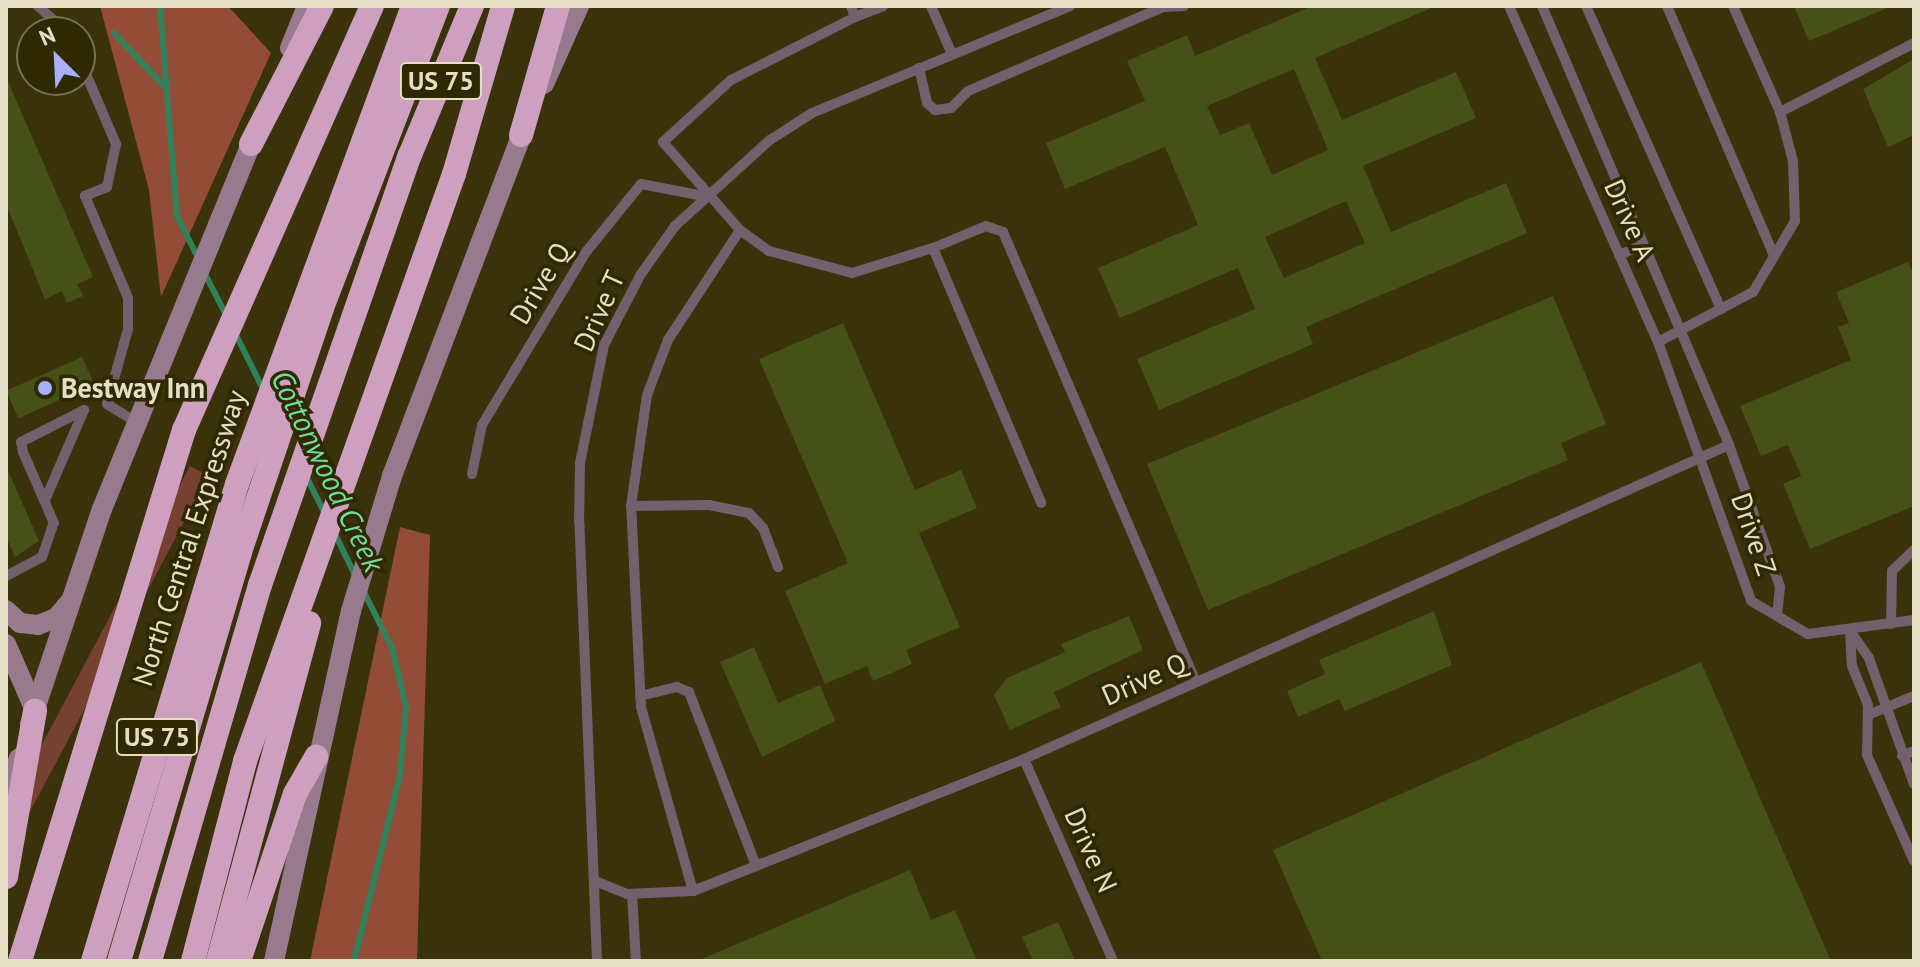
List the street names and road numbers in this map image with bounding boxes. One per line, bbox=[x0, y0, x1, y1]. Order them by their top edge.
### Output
road number: US 75 bbox=[399, 59, 483, 103]
street label: Drive A bbox=[1597, 174, 1663, 266]
street label: Drive Q bbox=[503, 236, 577, 330]
street label: Drive T bbox=[566, 265, 632, 357]
street label: North Central Expressway bbox=[125, 386, 253, 690]
street label: Drive Z bbox=[1724, 488, 1784, 580]
street label: Drive Q bbox=[1096, 645, 1192, 713]
road number: US 75 bbox=[115, 715, 199, 759]
street label: Drive N bbox=[1058, 802, 1124, 898]

